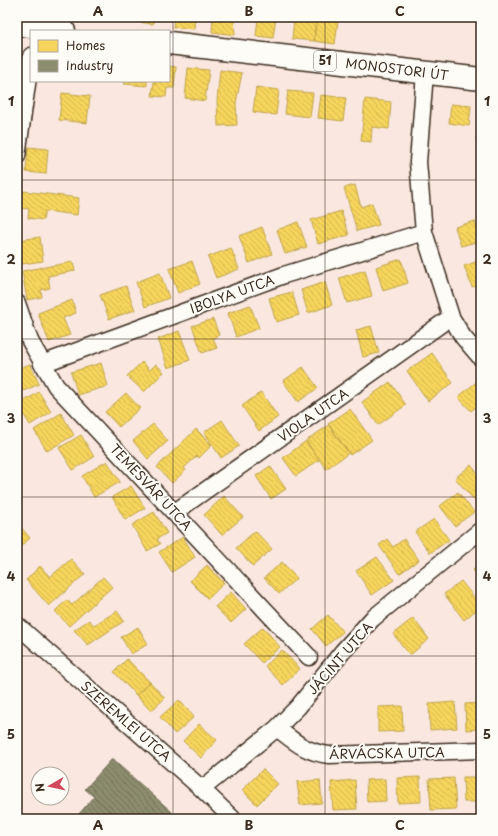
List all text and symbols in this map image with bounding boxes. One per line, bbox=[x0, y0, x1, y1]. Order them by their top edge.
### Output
text: A bbox=[93, 1, 103, 20]
text: B bbox=[245, 1, 254, 20]
text: C bbox=[395, 1, 405, 20]
legend bbox=[30, 30, 170, 82]
text: Homes bbox=[66, 36, 105, 54]
road number: 51 bbox=[314, 51, 336, 71]
street label: MONOSTORI ÚT bbox=[345, 53, 450, 84]
text: Industry bbox=[66, 56, 114, 74]
text: 1 bbox=[8, 91, 14, 110]
text: 1 bbox=[484, 91, 490, 110]
text: 2 bbox=[6, 249, 16, 268]
text: 2 bbox=[482, 249, 492, 268]
street label: IBOLYA UTCA bbox=[187, 269, 277, 318]
street label: VIOLA UTCA bbox=[274, 383, 352, 446]
text: 3 bbox=[7, 408, 16, 427]
text: 3 bbox=[483, 408, 492, 427]
street label: TEMESVÁR UTCA bbox=[106, 439, 197, 534]
text: 4 bbox=[7, 566, 16, 585]
text: 4 bbox=[483, 566, 492, 585]
street label: JÁCINT UTCA bbox=[303, 617, 377, 698]
street label: SZEREMLEI UTCA bbox=[77, 676, 176, 765]
text: 5 bbox=[7, 724, 15, 743]
text: 5 bbox=[483, 724, 491, 743]
street label: ÁRVÁCSKA UTCA bbox=[329, 742, 445, 763]
north arrow bbox=[30, 766, 70, 806]
text: N bbox=[31, 782, 49, 793]
text: A bbox=[93, 815, 103, 834]
text: B bbox=[245, 815, 254, 834]
text: C bbox=[395, 815, 405, 834]

